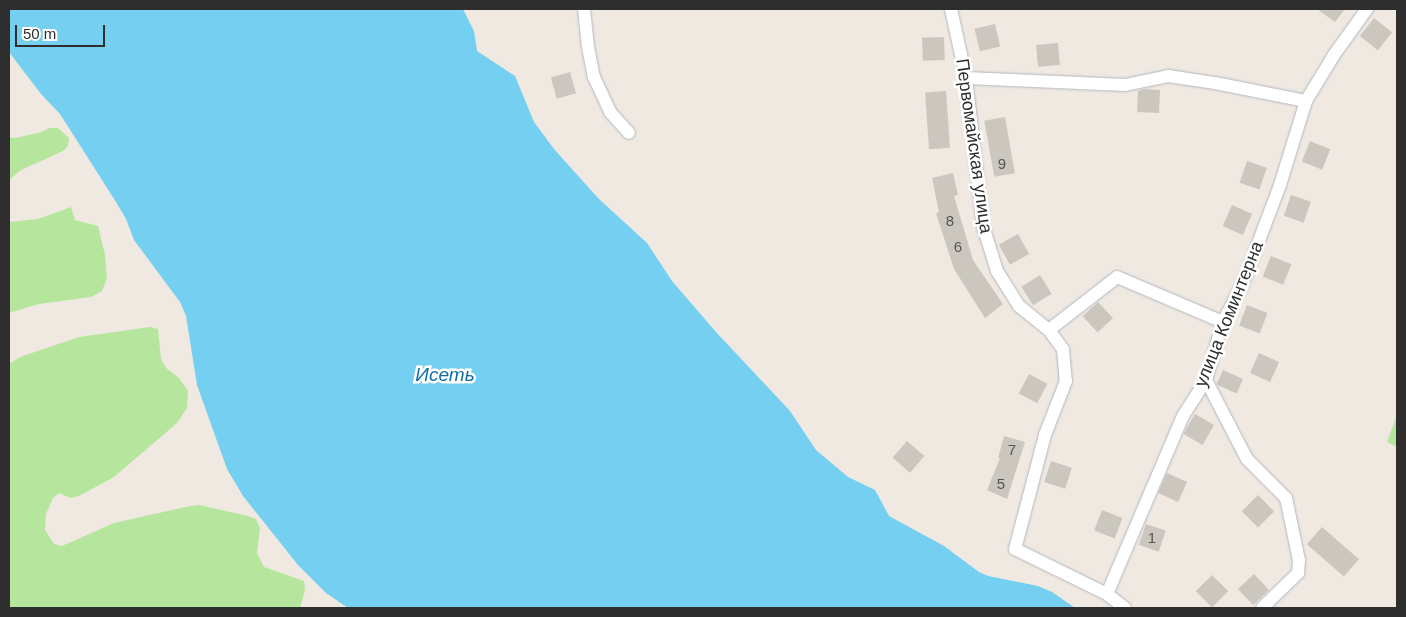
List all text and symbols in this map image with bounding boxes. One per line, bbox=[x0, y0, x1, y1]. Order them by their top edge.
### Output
scale bar bbox=[18, 15, 108, 47]
text: 50 m bbox=[23, 25, 56, 42]
street label: Первомайская улица bbox=[951, 57, 997, 235]
house number: 9 bbox=[998, 155, 1006, 173]
house number: 8 bbox=[946, 212, 954, 230]
house number: 6 bbox=[954, 238, 962, 256]
street label: улица Коминтерна bbox=[1190, 238, 1268, 390]
water label: Исеть bbox=[415, 364, 475, 386]
house number: 7 bbox=[1008, 441, 1016, 459]
house number: 5 bbox=[997, 475, 1005, 493]
house number: 1 bbox=[1148, 529, 1156, 547]

